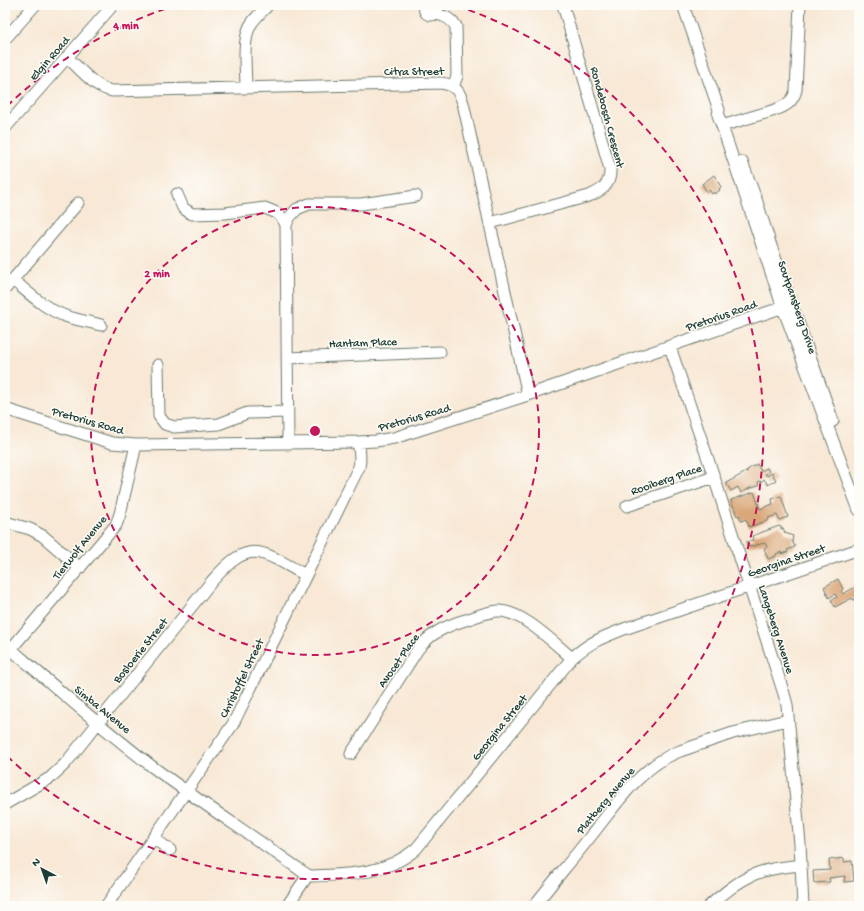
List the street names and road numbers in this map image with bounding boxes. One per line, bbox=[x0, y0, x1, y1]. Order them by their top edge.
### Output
street label: Elgin Road bbox=[27, 34, 74, 84]
street label: Rondebosch Crescent bbox=[586, 65, 627, 171]
street label: Citra Street bbox=[384, 66, 445, 80]
street label: Soutpansberg Drive bbox=[774, 259, 819, 357]
street label: Pretorius Road bbox=[683, 298, 760, 336]
street label: Hantam Place bbox=[329, 336, 398, 352]
street label: Pretorius Road bbox=[376, 402, 453, 436]
street label: Pretorius Road bbox=[49, 405, 126, 439]
street label: Rooiberg Place bbox=[629, 462, 705, 500]
street label: Tierwolf Avenue bbox=[50, 513, 111, 584]
street label: Georgina Street bbox=[746, 542, 828, 582]
street label: Langeberg Avenue bbox=[754, 584, 796, 676]
street label: Bosloerie Street bbox=[110, 615, 173, 687]
street label: Avocet Place bbox=[376, 631, 424, 691]
street label: Christoffel Street bbox=[218, 636, 269, 721]
street label: Simba Avenue bbox=[71, 684, 133, 738]
street label: Georgina Street bbox=[470, 692, 532, 764]
street label: Platberg Avenue bbox=[574, 764, 639, 838]

